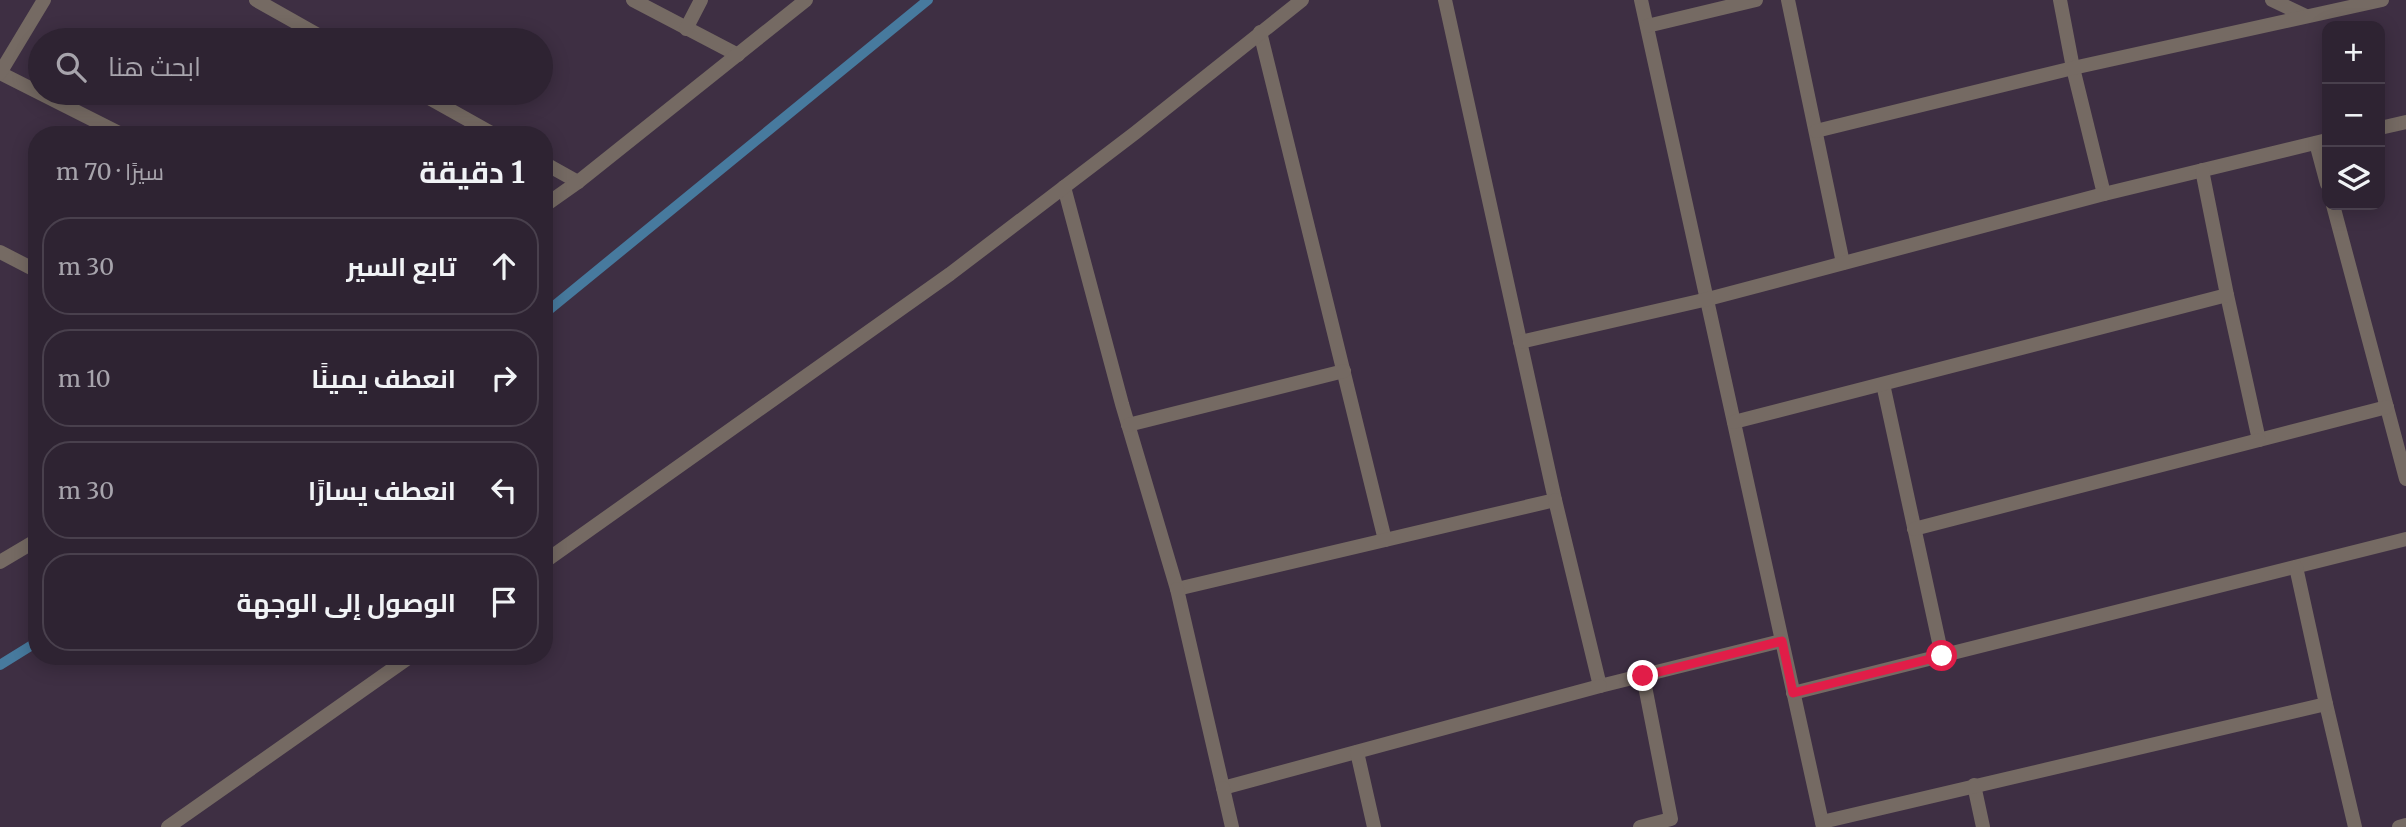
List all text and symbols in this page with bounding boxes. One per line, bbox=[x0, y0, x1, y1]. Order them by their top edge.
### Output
map controls bbox=[2322, 21, 2385, 210]
button: + bbox=[2322, 21, 2385, 84]
search box bbox=[28, 28, 553, 105]
icon: search bbox=[52, 48, 90, 86]
text: ابحث هنا bbox=[108, 50, 201, 83]
button: − bbox=[2322, 84, 2385, 147]
button: layers bbox=[2322, 147, 2385, 210]
text: 1 دقيقة bbox=[419, 153, 525, 191]
text: سيرًا · 70 m bbox=[56, 157, 164, 186]
icon: ahead bbox=[485, 247, 523, 285]
text: تابع السير bbox=[346, 250, 456, 283]
text: 30 m bbox=[58, 252, 114, 281]
icon: right bbox=[485, 359, 523, 397]
text: انعطف يمينًا bbox=[311, 362, 456, 395]
text: 10 m bbox=[58, 364, 111, 393]
icon: left bbox=[485, 471, 523, 509]
text: انعطف يسارًا bbox=[308, 474, 456, 507]
text: 30 m bbox=[58, 476, 114, 505]
icon: arrive bbox=[485, 583, 523, 621]
text: الوصول إلى الوجهة bbox=[237, 586, 456, 619]
route start bbox=[1926, 640, 1957, 671]
route end bbox=[1627, 660, 1658, 691]

